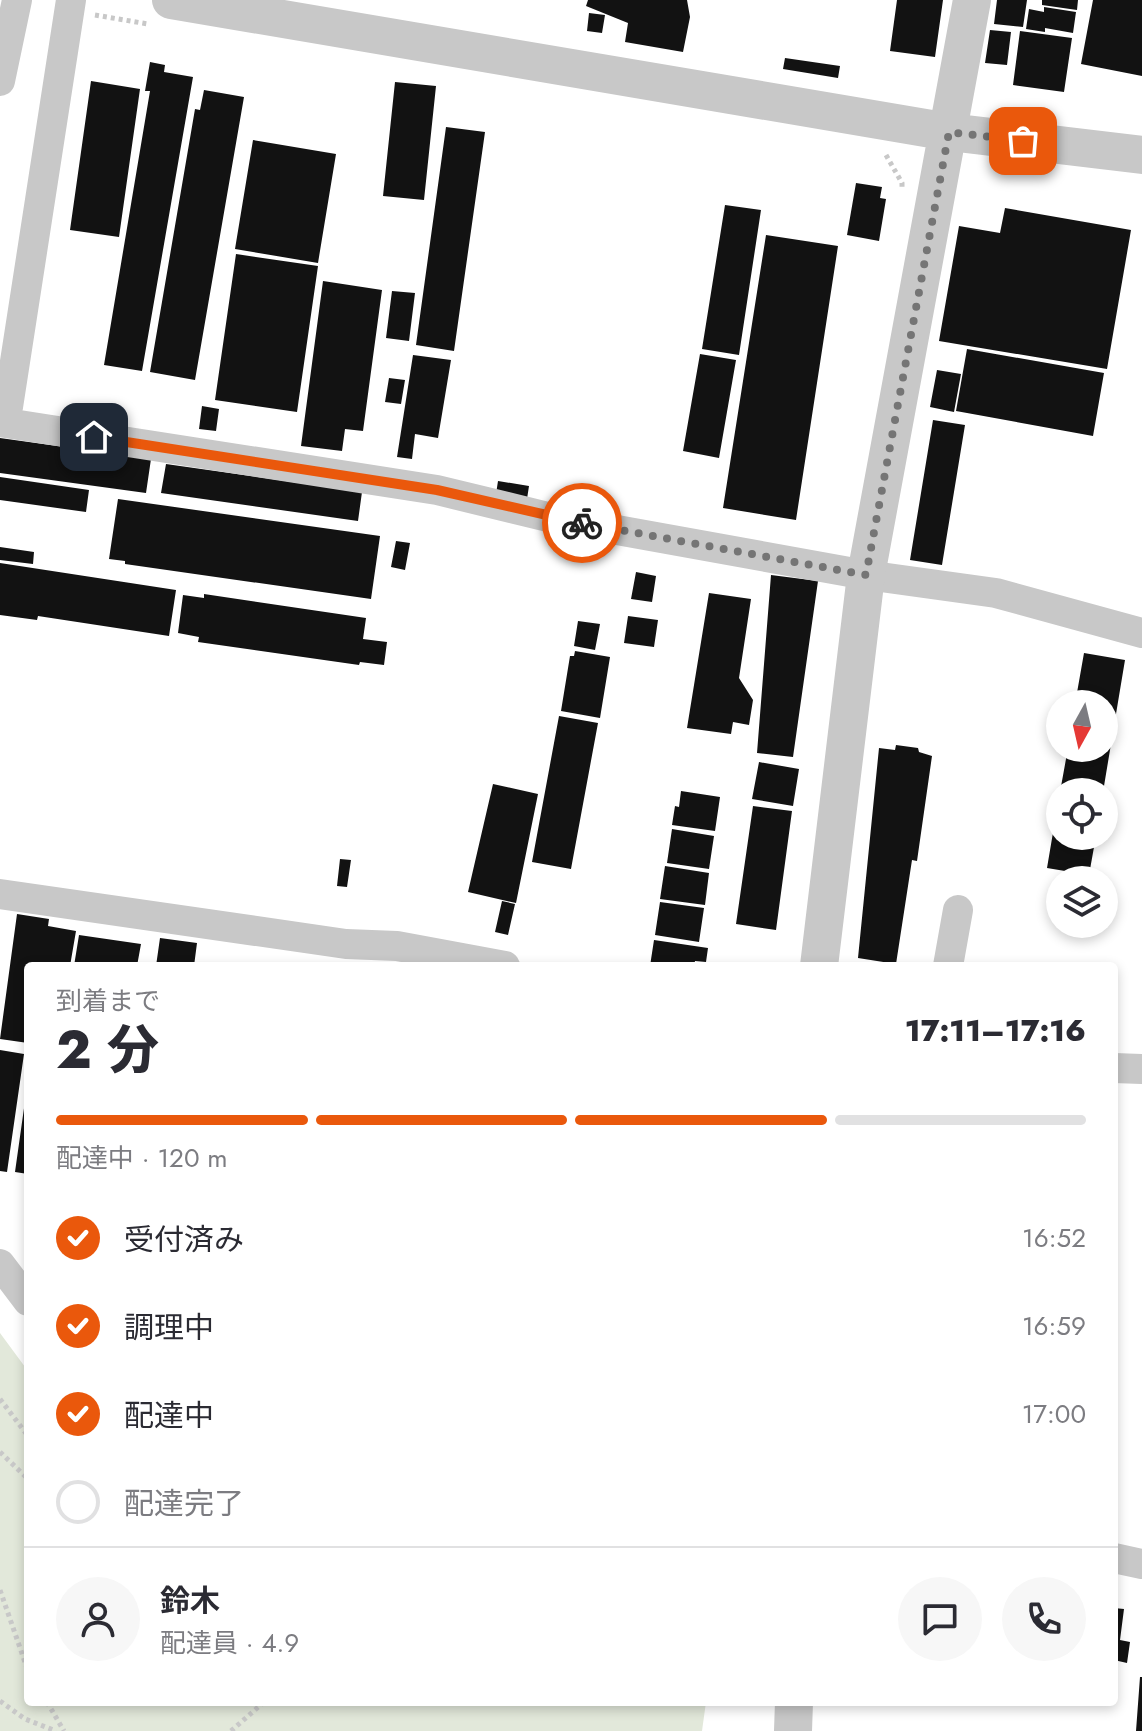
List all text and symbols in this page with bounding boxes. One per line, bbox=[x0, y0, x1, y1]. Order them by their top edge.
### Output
pin bbox=[989, 107, 1057, 175]
icon: bag bbox=[1001, 119, 1045, 163]
pin bbox=[60, 403, 128, 471]
icon: home bbox=[72, 415, 116, 459]
courier bbox=[542, 483, 622, 563]
icon: bike bbox=[560, 501, 604, 545]
north arrow bbox=[1046, 690, 1118, 762]
map controls bbox=[1046, 690, 1118, 938]
button: locate bbox=[1046, 778, 1118, 850]
button: layers bbox=[1046, 866, 1118, 938]
text: 到着まで bbox=[56, 982, 160, 1020]
text: 17:11–17:16 bbox=[905, 1009, 1086, 1052]
text: 2 分 bbox=[56, 1012, 159, 1088]
text: 配達中 · 120 m bbox=[56, 1139, 228, 1177]
icon: check bbox=[56, 1216, 100, 1260]
text: 受付済み bbox=[124, 1218, 244, 1261]
text: 16:52 bbox=[1022, 1219, 1086, 1257]
icon: check bbox=[56, 1304, 100, 1348]
text: 調理中 bbox=[124, 1306, 214, 1349]
text: 16:59 bbox=[1022, 1307, 1086, 1345]
icon: check bbox=[56, 1392, 100, 1436]
text: 配達中 bbox=[124, 1394, 214, 1437]
text: 17:00 bbox=[1022, 1395, 1086, 1433]
text: 配達完了 bbox=[124, 1482, 244, 1525]
button: person bbox=[56, 1577, 140, 1661]
button: chat bbox=[898, 1577, 982, 1661]
button: phone bbox=[1002, 1577, 1086, 1661]
text: 鈴木 bbox=[160, 1579, 220, 1622]
text: 配達員 · 4.9 bbox=[160, 1624, 299, 1662]

